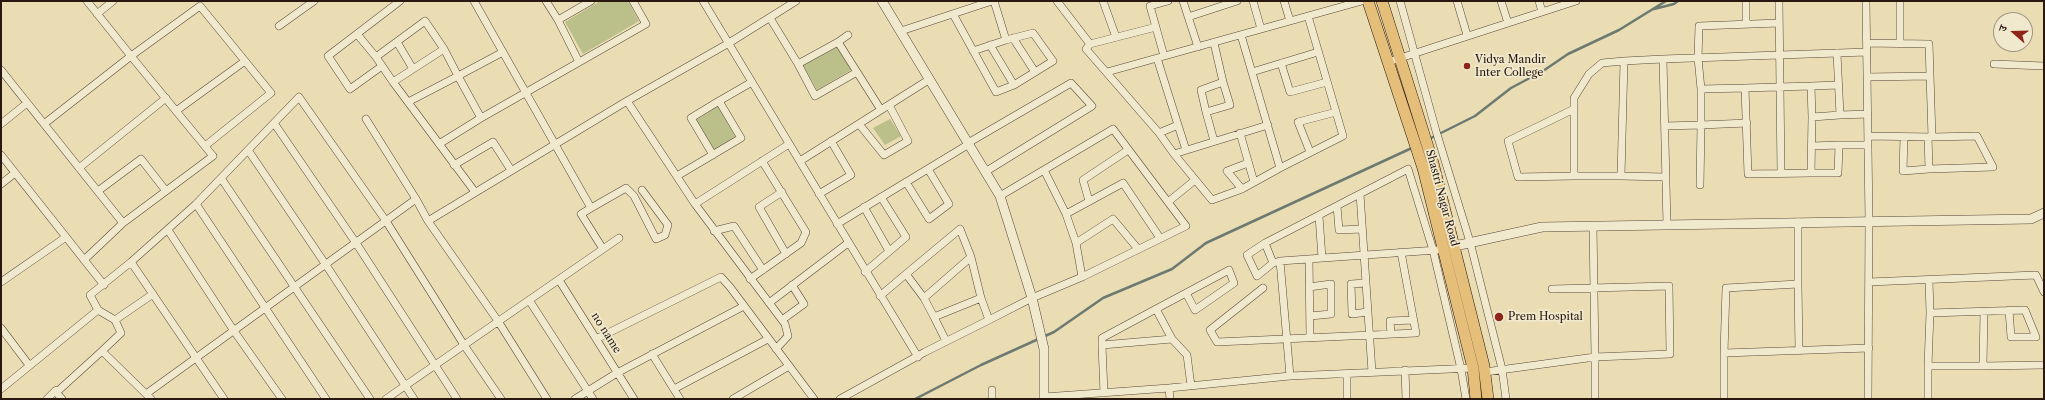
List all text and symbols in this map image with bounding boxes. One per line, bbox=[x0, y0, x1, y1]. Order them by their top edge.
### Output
north arrow bbox=[1993, 12, 2033, 52]
text: उ bbox=[1995, 23, 2010, 33]
place label: Vidya Mandir Inter College bbox=[1475, 53, 1546, 79]
marker: Vidya Mandir Inter College bbox=[1462, 61, 1472, 71]
street label: Shastri Nagar Road bbox=[1423, 148, 1461, 248]
street label: no name bbox=[588, 310, 624, 356]
place label: Prem Hospital bbox=[1508, 310, 1583, 324]
marker: Prem Hospital bbox=[1493, 311, 1505, 323]

